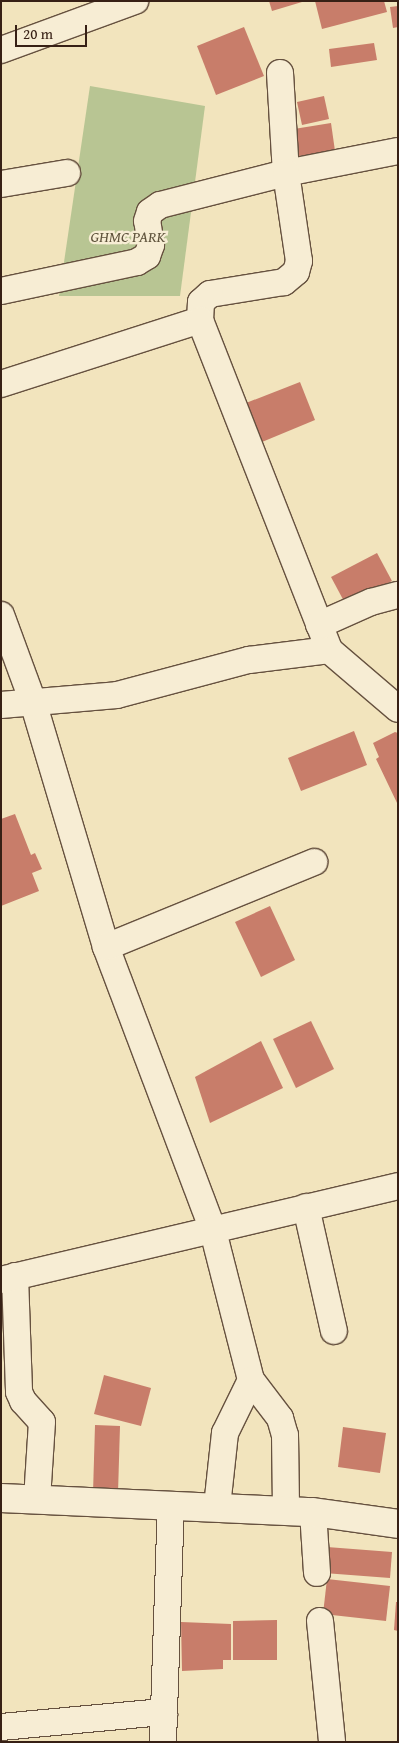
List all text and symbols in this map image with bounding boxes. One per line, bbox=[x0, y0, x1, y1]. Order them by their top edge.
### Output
scale bar bbox=[18, 15, 90, 47]
text: 20 m bbox=[23, 23, 53, 44]
park label: GHMC PARK bbox=[91, 226, 165, 246]

